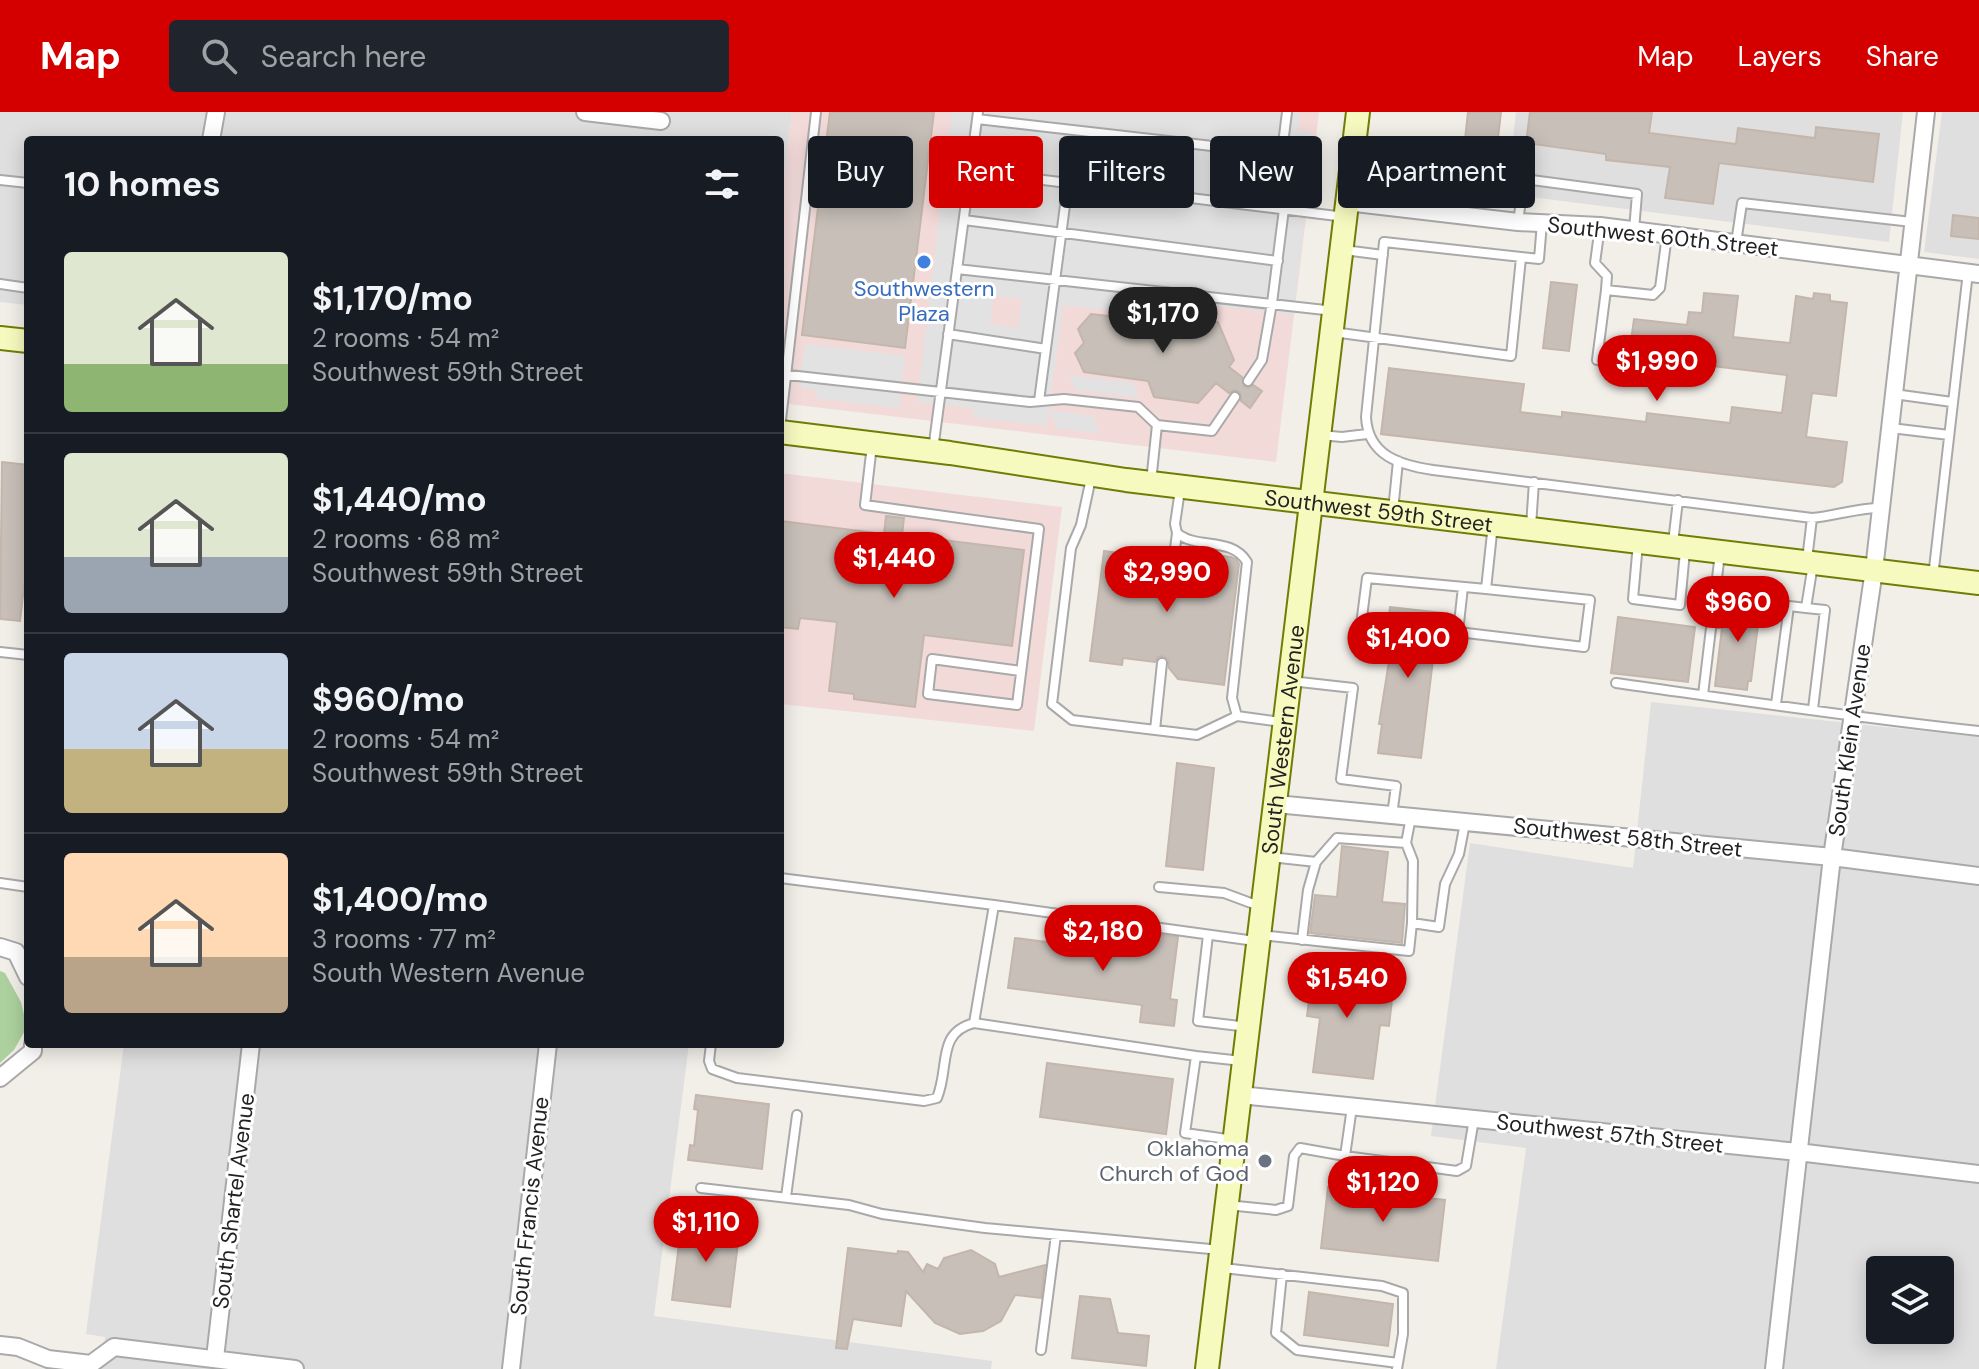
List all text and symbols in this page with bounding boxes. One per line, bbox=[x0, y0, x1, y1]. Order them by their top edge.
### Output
search box bbox=[169, 20, 729, 92]
text: Map bbox=[40, 31, 121, 81]
icon: search bbox=[197, 34, 241, 78]
text: Search here bbox=[261, 37, 426, 76]
text: Map bbox=[1637, 38, 1694, 75]
text: Layers bbox=[1738, 38, 1822, 75]
text: Share bbox=[1866, 38, 1939, 75]
chip: Buy bbox=[808, 136, 913, 208]
chip: Rent bbox=[929, 136, 1043, 208]
chip: Filters bbox=[1059, 136, 1194, 208]
chip: New bbox=[1210, 136, 1322, 208]
chip: Apartment bbox=[1338, 136, 1535, 208]
text: 10 homes bbox=[64, 162, 221, 207]
icon: filters bbox=[700, 162, 744, 206]
street label: Southwest 60th Street bbox=[1546, 210, 1780, 263]
marker: Southwestern Plaza bbox=[915, 253, 933, 271]
place label: Southwestern Plaza bbox=[854, 274, 994, 328]
text: $1,170/mo bbox=[312, 276, 473, 321]
icon: home bbox=[128, 284, 224, 380]
pin: $1,170 bbox=[1098, 287, 1228, 355]
text: $1,170 bbox=[1126, 296, 1200, 330]
text: 2 rooms · 54 m² bbox=[312, 321, 499, 355]
pin: $1,990 bbox=[1592, 335, 1722, 403]
text: $1,990 bbox=[1616, 344, 1698, 378]
text: Southwest 59th Street bbox=[312, 355, 583, 389]
text: $1,440/mo bbox=[312, 477, 487, 522]
street label: Southwest 59th Street bbox=[1263, 483, 1495, 539]
icon: home bbox=[128, 485, 224, 581]
text: 2 rooms · 68 m² bbox=[312, 522, 500, 556]
pin: $1,440 bbox=[829, 532, 959, 600]
text: $1,440 bbox=[852, 541, 936, 575]
pin: $2,990 bbox=[1102, 546, 1232, 614]
text: $2,990 bbox=[1123, 555, 1211, 589]
text: Southwest 59th Street bbox=[312, 556, 583, 590]
pin: $960 bbox=[1691, 576, 1785, 644]
text: $960 bbox=[1704, 585, 1772, 619]
pin: $1,400 bbox=[1343, 612, 1473, 680]
text: $1,400 bbox=[1365, 621, 1451, 655]
street label: South Western Avenue bbox=[1255, 623, 1311, 856]
street label: South Klein Avenue bbox=[1822, 642, 1877, 838]
text: $960/mo bbox=[312, 677, 465, 722]
icon: home bbox=[128, 685, 224, 781]
text: 2 rooms · 54 m² bbox=[312, 722, 499, 756]
text: Southwest 59th Street bbox=[312, 756, 583, 790]
street label: Southwest 58th Street bbox=[1512, 811, 1744, 864]
text: $1,400/mo bbox=[312, 877, 489, 922]
icon: home bbox=[128, 885, 224, 981]
pin: $2,180 bbox=[1038, 905, 1168, 973]
text: $2,180 bbox=[1062, 914, 1144, 948]
text: 3 rooms · 77 m² bbox=[312, 922, 496, 956]
pin: $1,540 bbox=[1282, 952, 1412, 1020]
text: South Western Avenue bbox=[312, 956, 585, 990]
text: $1,540 bbox=[1306, 961, 1388, 995]
street label: South Shartel Avenue bbox=[206, 1091, 261, 1311]
street label: South Francis Avenue bbox=[504, 1095, 555, 1317]
street label: Southwest 57th Street bbox=[1495, 1107, 1725, 1160]
place label: Oklahoma Church of God bbox=[1099, 1134, 1249, 1188]
marker: Oklahoma Church of God bbox=[1256, 1152, 1274, 1170]
pin: $1,120 bbox=[1318, 1156, 1448, 1224]
text: $1,120 bbox=[1346, 1165, 1420, 1199]
pin: $1,110 bbox=[641, 1196, 771, 1264]
text: $1,110 bbox=[672, 1205, 740, 1239]
map controls bbox=[1866, 1256, 1954, 1344]
button: layers bbox=[1866, 1256, 1954, 1344]

